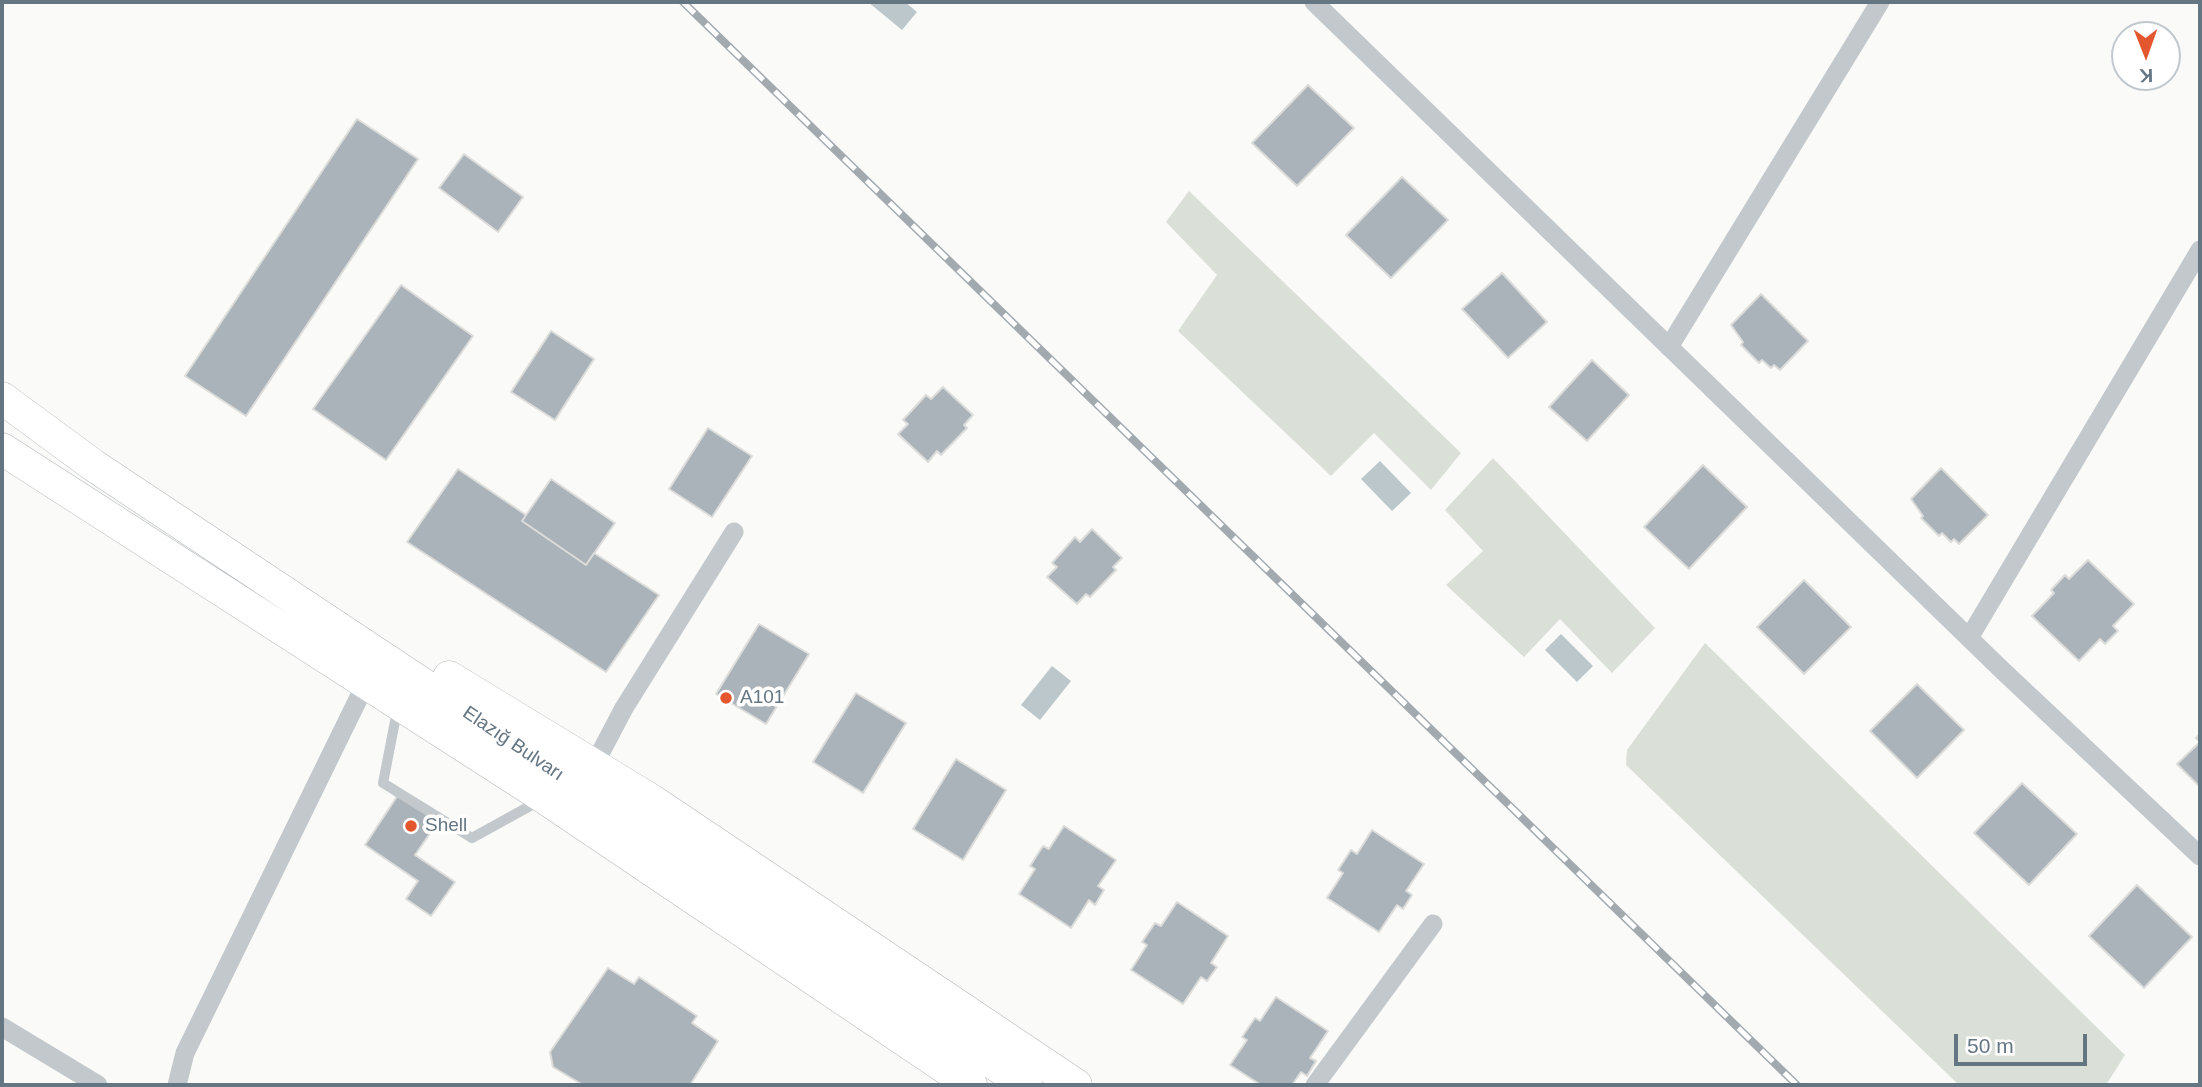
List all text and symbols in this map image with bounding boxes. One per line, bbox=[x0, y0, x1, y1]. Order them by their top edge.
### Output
north arrow bbox=[2111, 21, 2181, 91]
text: K bbox=[2139, 65, 2153, 86]
place label: A101 bbox=[740, 687, 784, 709]
marker: A101 bbox=[718, 690, 734, 706]
street label: Elazığ Bulvarı bbox=[458, 702, 568, 786]
place label: Shell bbox=[425, 815, 467, 837]
marker: Shell bbox=[403, 818, 419, 834]
scale bar bbox=[1957, 1020, 2090, 1064]
text: 50 m bbox=[1967, 1034, 2014, 1057]

